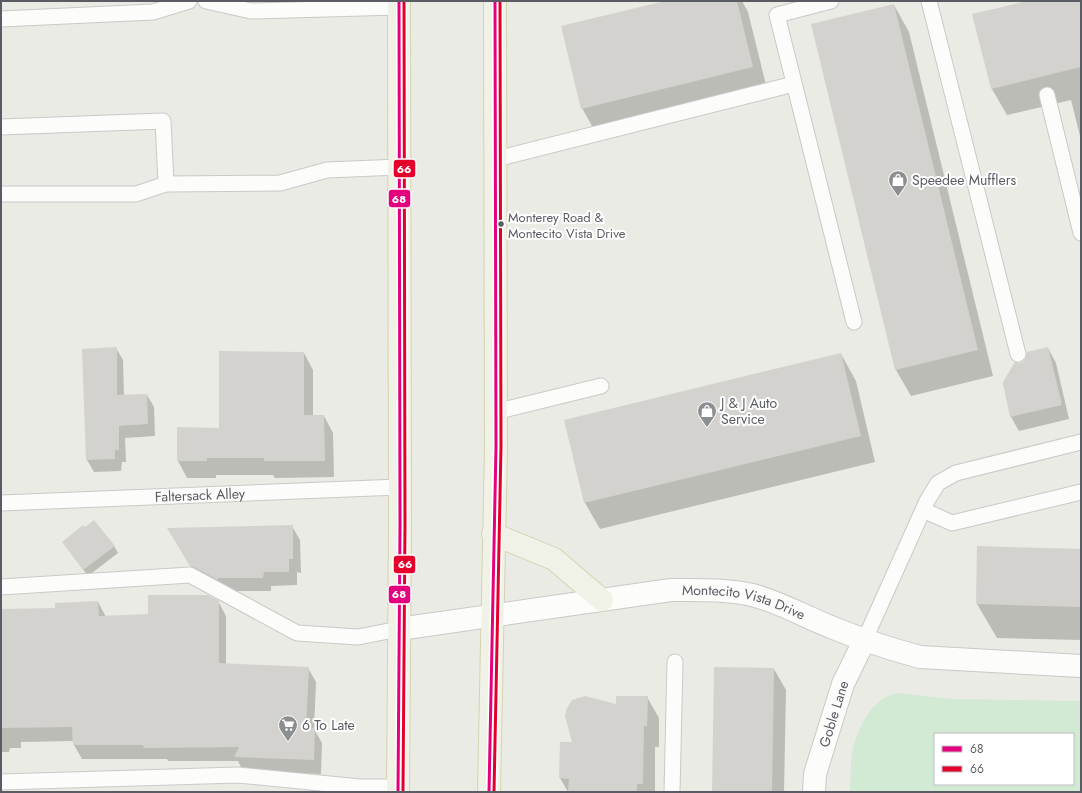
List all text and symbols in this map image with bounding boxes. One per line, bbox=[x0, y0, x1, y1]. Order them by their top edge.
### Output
line badge: 66 bbox=[393, 159, 416, 178]
text: 66 bbox=[397, 161, 411, 177]
shop icon: Speedee Mufflers bbox=[887, 169, 909, 197]
place label: Speedee Mufflers bbox=[912, 170, 1017, 190]
line badge: 68 bbox=[388, 189, 411, 208]
text: 68 bbox=[392, 191, 406, 207]
place label: Monterey Road & Montecito Vista Drive bbox=[508, 208, 626, 243]
marker: Monterey Road & Montecito Vista Drive bbox=[496, 219, 506, 229]
place label: J & J Auto Service bbox=[719, 393, 777, 429]
shop icon: J & J Auto Service bbox=[696, 400, 718, 428]
street label: Faltersack Alley bbox=[154, 483, 246, 507]
line badge: 66 bbox=[393, 555, 416, 574]
text: 66 bbox=[398, 556, 412, 572]
street label: Montecito Vista Drive bbox=[682, 580, 808, 624]
line badge: 68 bbox=[388, 585, 411, 604]
text: 68 bbox=[392, 586, 406, 602]
street label: Goble Lane bbox=[814, 678, 853, 750]
supermarket icon: 6 To Late bbox=[277, 714, 299, 742]
place label: 6 To Late bbox=[302, 715, 355, 735]
legend bbox=[934, 733, 1074, 785]
text: 68 bbox=[970, 740, 983, 758]
text: 66 bbox=[970, 760, 984, 778]

